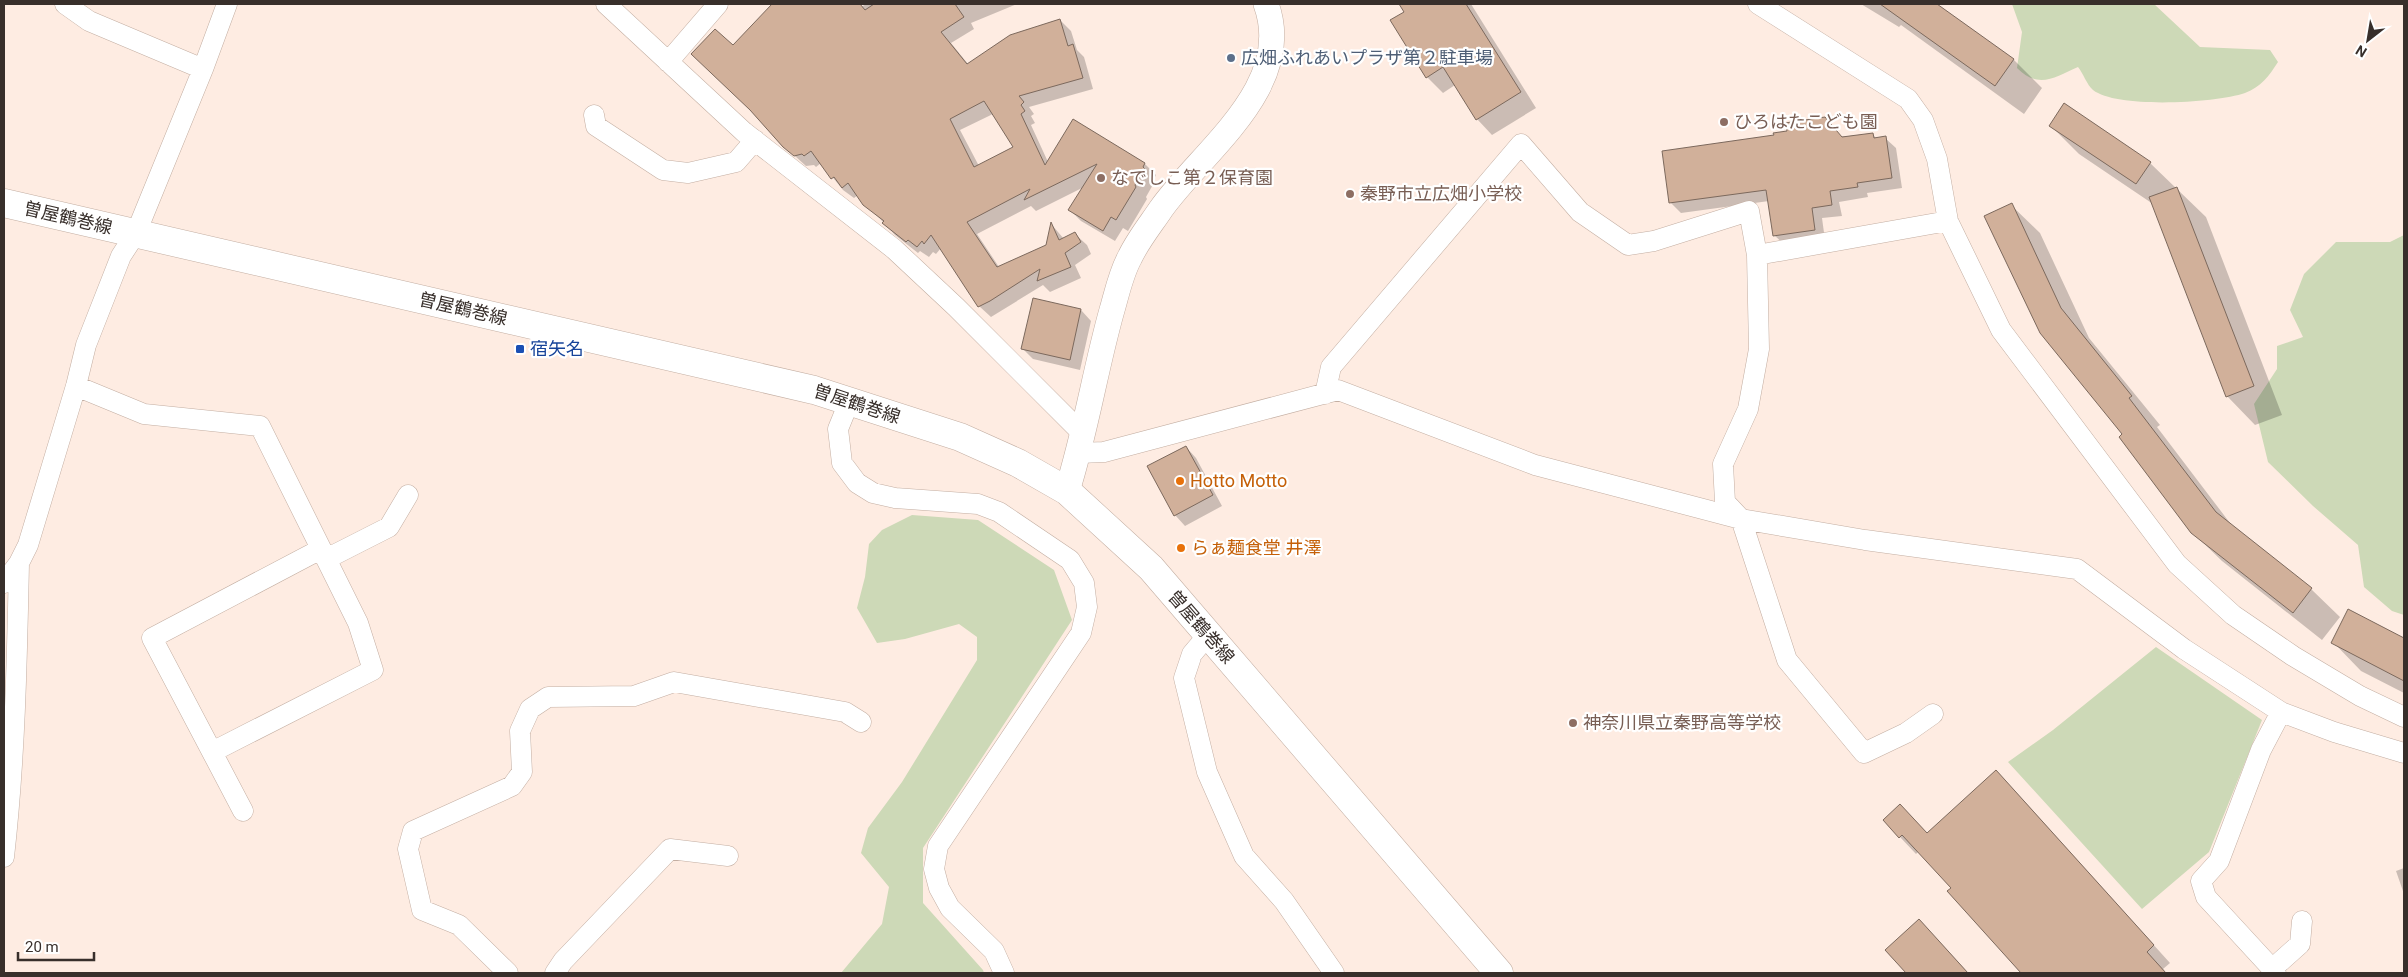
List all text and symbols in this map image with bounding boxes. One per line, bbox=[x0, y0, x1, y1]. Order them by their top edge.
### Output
north arrow bbox=[2343, 15, 2393, 65]
text: N bbox=[2353, 42, 2370, 61]
place label: 広畑ふれあいプラザ第２駐車場 bbox=[1241, 47, 1493, 68]
marker: 広畑ふれあいプラザ第２駐車場 bbox=[1225, 52, 1237, 64]
place label: ひろはたこども園 bbox=[1734, 111, 1878, 132]
marker: ひろはたこども園 bbox=[1718, 116, 1730, 128]
place label: なでしこ第２保育園 bbox=[1111, 167, 1273, 188]
marker: なでしこ第２保育園 bbox=[1095, 172, 1107, 184]
place label: 秦野市立広畑小学校 bbox=[1360, 183, 1522, 204]
marker: 秦野市立広畑小学校 bbox=[1344, 188, 1356, 200]
street label: 曽屋鶴巻線 bbox=[22, 197, 114, 238]
street label: 曽屋鶴巻線 bbox=[417, 288, 509, 329]
place label: 宿矢名 bbox=[530, 338, 584, 359]
marker: 宿矢名 bbox=[514, 343, 526, 355]
street label: 曽屋鶴巻線 bbox=[811, 380, 903, 427]
place label: Hotto Motto bbox=[1190, 470, 1287, 491]
marker: Hotto Motto bbox=[1174, 475, 1186, 487]
place label: らぁ麺食堂 井澤 bbox=[1191, 537, 1321, 558]
marker: らぁ麺食堂 井澤 bbox=[1175, 542, 1187, 554]
street label: 曽屋鶴巻線 bbox=[1164, 586, 1239, 668]
place label: 神奈川県立秦野高等学校 bbox=[1583, 712, 1781, 733]
marker: 神奈川県立秦野高等学校 bbox=[1567, 717, 1579, 729]
scale bar bbox=[18, 930, 94, 962]
text: 20 m bbox=[25, 938, 59, 956]

